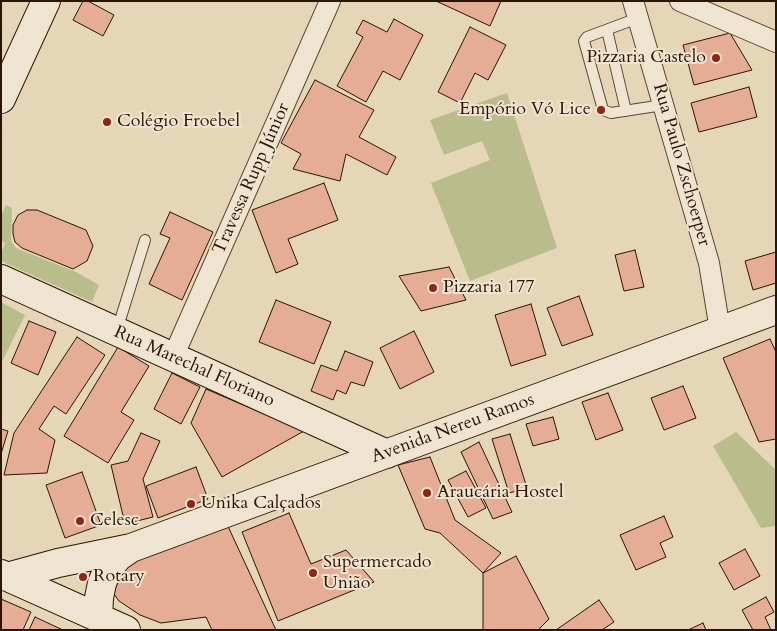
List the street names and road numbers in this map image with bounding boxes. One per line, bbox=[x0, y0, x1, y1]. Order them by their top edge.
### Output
street label: Rua Paulo Zschoerper bbox=[647, 81, 715, 249]
street label: Travessa Rupp Júnior bbox=[209, 100, 295, 258]
street label: Rua Marechal Floriano bbox=[110, 322, 278, 412]
street label: Avenida Nereu Ramos bbox=[369, 389, 537, 469]

